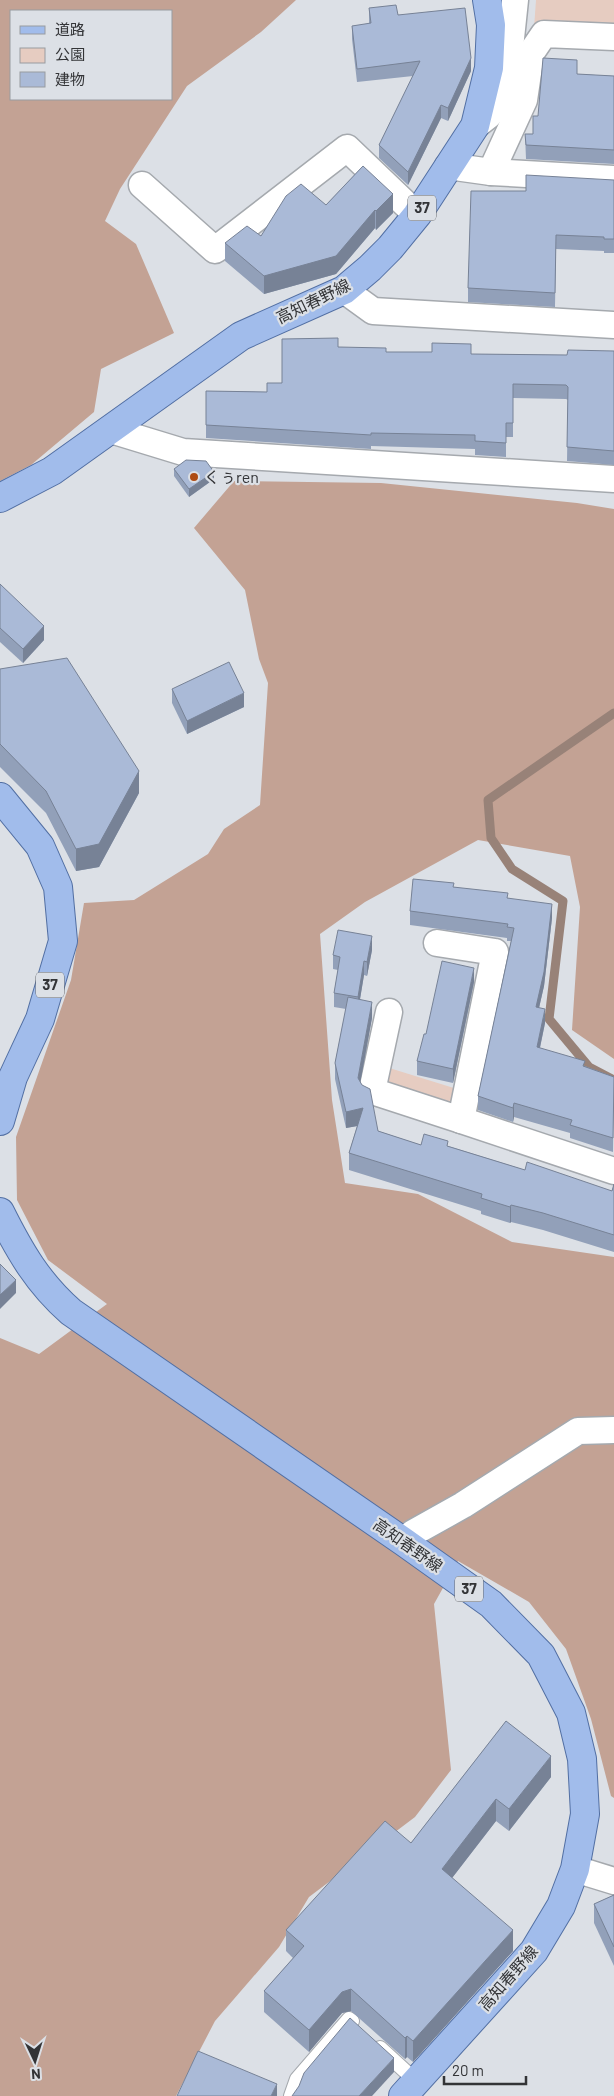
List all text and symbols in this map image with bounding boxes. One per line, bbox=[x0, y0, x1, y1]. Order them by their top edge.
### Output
legend bbox=[10, 10, 172, 100]
text: 道路 bbox=[55, 20, 85, 38]
text: 公園 bbox=[55, 45, 85, 63]
text: 建物 bbox=[55, 70, 85, 88]
road number: 37 bbox=[408, 196, 436, 220]
street label: 高知春野線 bbox=[273, 274, 353, 327]
place label: くぅren bbox=[204, 467, 259, 486]
marker: くぅren bbox=[188, 471, 200, 483]
road number: 37 bbox=[36, 972, 64, 998]
street label: 高知春野線 bbox=[370, 1514, 447, 1575]
road number: 37 bbox=[455, 1576, 483, 1602]
street label: 高知春野線 bbox=[474, 1941, 541, 2014]
north arrow bbox=[10, 2036, 60, 2086]
scale bar bbox=[444, 2054, 526, 2086]
text: 20 m bbox=[452, 2061, 484, 2079]
text: N bbox=[31, 2066, 41, 2083]

